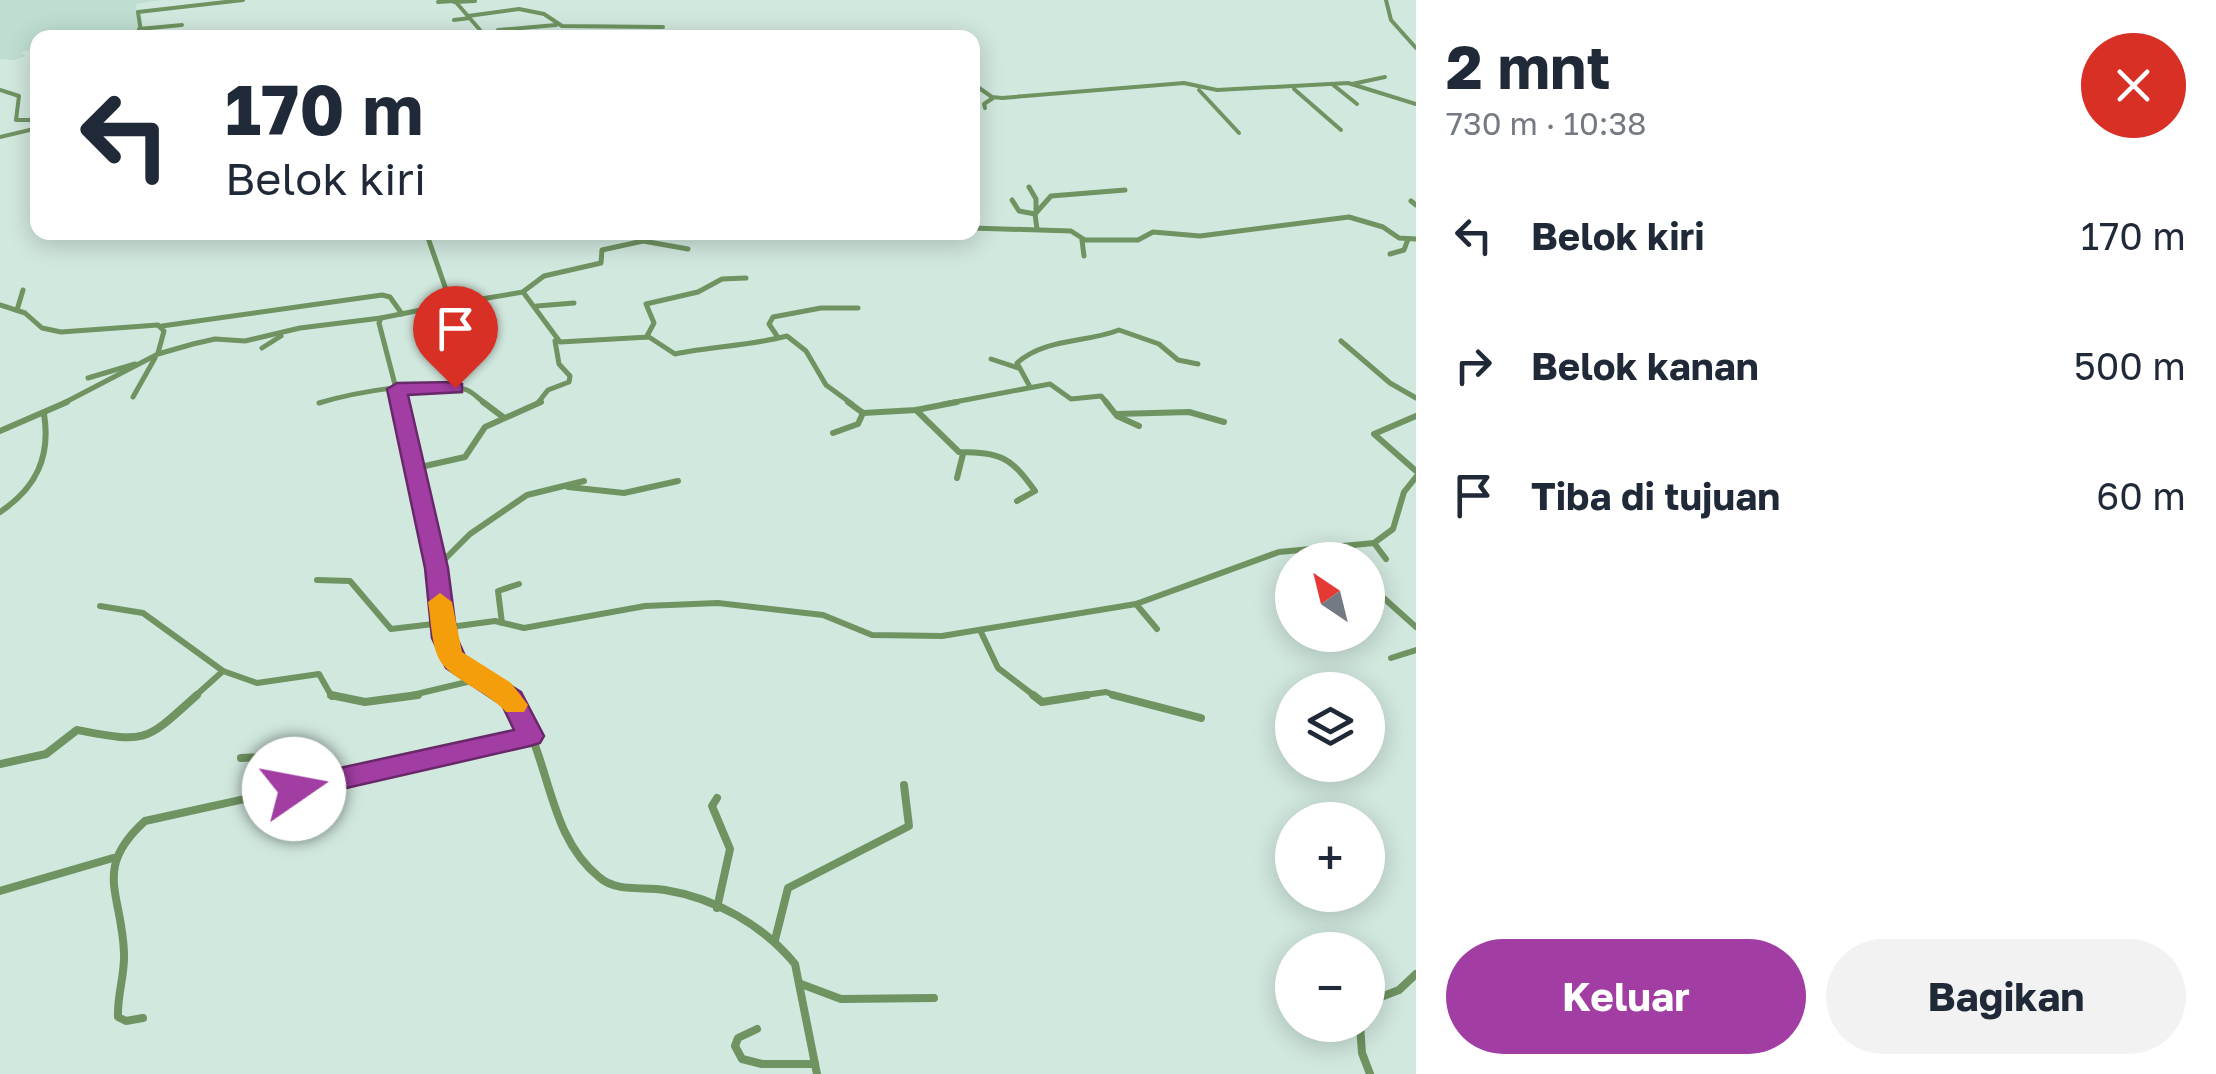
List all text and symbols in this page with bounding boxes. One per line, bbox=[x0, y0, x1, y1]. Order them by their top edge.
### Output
text: 2 mnt bbox=[1446, 30, 1610, 102]
button: close bbox=[2081, 33, 2186, 138]
text: 170 m bbox=[225, 66, 423, 150]
icon: left bbox=[60, 70, 190, 200]
text: 730 m · 10:38 bbox=[1446, 104, 1647, 142]
text: Belok kiri bbox=[225, 151, 426, 205]
icon: left bbox=[1446, 208, 1501, 263]
text: Belok kiri bbox=[1531, 213, 1705, 258]
text: 170 m bbox=[2081, 213, 2186, 258]
pin bbox=[413, 286, 498, 389]
icon: arrive bbox=[428, 301, 483, 356]
icon: right bbox=[1446, 338, 1501, 393]
text: Belok kanan bbox=[1531, 343, 1759, 388]
text: 500 m bbox=[2074, 343, 2186, 388]
icon: arrive bbox=[1446, 468, 1501, 523]
text: Tiba di tujuan bbox=[1531, 473, 1780, 518]
text: 60 m bbox=[2096, 473, 2186, 518]
north arrow bbox=[1275, 542, 1385, 652]
map controls bbox=[1275, 542, 1385, 1042]
button: layers bbox=[1275, 672, 1385, 782]
position arrow bbox=[242, 737, 346, 841]
button: + bbox=[1275, 802, 1385, 912]
button: − bbox=[1275, 932, 1385, 1042]
button: Keluar bbox=[1446, 939, 1806, 1054]
button: Bagikan bbox=[1826, 939, 2186, 1054]

